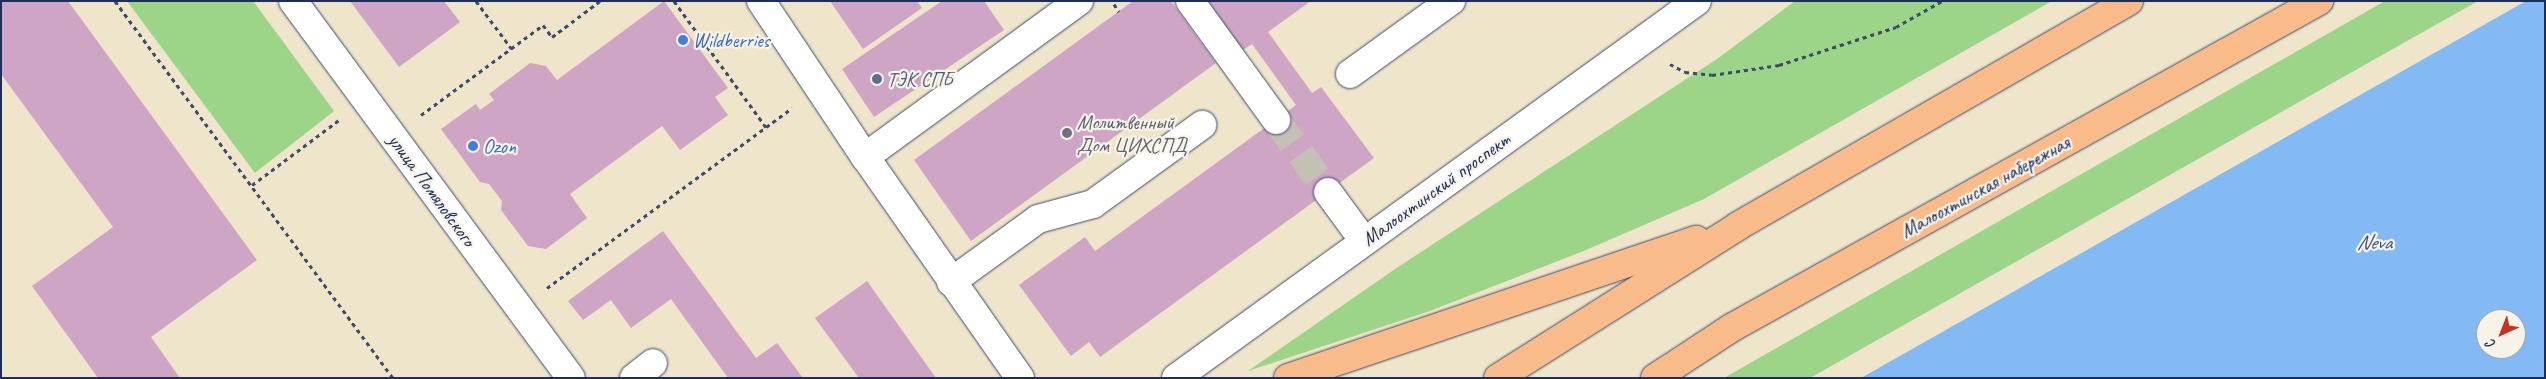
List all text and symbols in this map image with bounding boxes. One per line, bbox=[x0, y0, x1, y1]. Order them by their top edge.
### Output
place label: Wildberries bbox=[693, 28, 770, 52]
marker: Wildberries bbox=[677, 34, 689, 46]
place label: ТЭК СПБ bbox=[887, 67, 953, 91]
marker: ТЭК СПБ bbox=[871, 73, 883, 85]
place label: Молитвенный Дом ЦИХСПД bbox=[1077, 110, 1186, 157]
marker: Молитвенный Дом ЦИХСПД bbox=[1061, 127, 1073, 139]
street label: Малоохтинский проспект bbox=[1357, 127, 1515, 251]
street label: улица Помяловского bbox=[384, 130, 480, 250]
street label: Малоохтинская набережная bbox=[1896, 131, 2074, 243]
place label: Ozon bbox=[483, 134, 516, 158]
marker: Ozon bbox=[467, 140, 479, 152]
water label: Neva bbox=[2357, 229, 2391, 255]
north arrow bbox=[2476, 309, 2526, 359]
text: С bbox=[2483, 336, 2499, 353]

